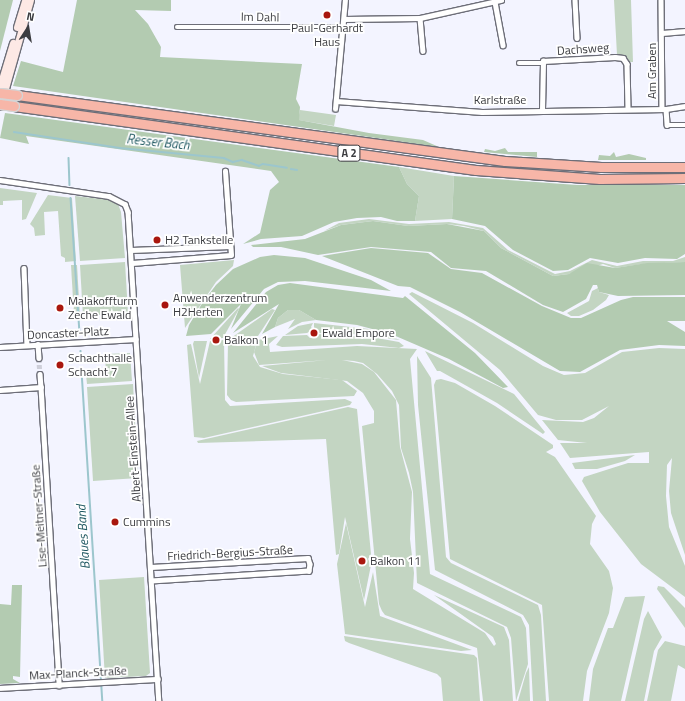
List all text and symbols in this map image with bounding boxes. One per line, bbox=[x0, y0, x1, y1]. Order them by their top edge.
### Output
north arrow bbox=[8, 8, 48, 48]
text: N bbox=[25, 8, 36, 25]
street label: Im Dahl bbox=[241, 9, 279, 25]
marker: Paul-Gerhardt Haus bbox=[322, 10, 332, 20]
place label: Paul-Gerhardt Haus bbox=[291, 21, 363, 49]
street label: Dachsweg bbox=[556, 40, 610, 58]
street label: Am Graben bbox=[645, 43, 659, 99]
street label: Karlstraße bbox=[474, 93, 526, 107]
water label: Resser Bach bbox=[126, 131, 190, 153]
road number: A 2 bbox=[337, 144, 361, 162]
place label: H2 Tankstelle bbox=[165, 233, 233, 247]
marker: H2 Tankstelle bbox=[152, 235, 162, 245]
place label: Anwenderzentrum H2Herten bbox=[173, 291, 267, 319]
place label: Malakoffturm Zeche Ewald bbox=[68, 294, 138, 322]
marker: Anwenderzentrum H2Herten bbox=[160, 300, 170, 310]
marker: Malakoffturm Zeche Ewald bbox=[55, 303, 65, 313]
street label: Doncaster-Platz bbox=[27, 324, 109, 342]
place label: Ewald Empore bbox=[322, 326, 395, 340]
marker: Ewald Empore bbox=[309, 328, 319, 338]
place label: Balkon 1 bbox=[224, 333, 268, 347]
marker: Balkon 1 bbox=[211, 335, 221, 345]
place label: Schachthalle Schacht 7 bbox=[68, 351, 132, 379]
marker: Schachthalle Schacht 7 bbox=[55, 360, 65, 370]
street label: Albert-Einstein-Allee bbox=[122, 396, 144, 502]
street label: Lise-Meitner-Straße bbox=[28, 464, 50, 568]
water label: Blaues Band bbox=[73, 504, 93, 570]
place label: Cummins bbox=[123, 515, 170, 529]
marker: Cummins bbox=[110, 517, 120, 527]
street label: Friedrich-Bergius-Straße bbox=[167, 543, 293, 563]
place label: Balkon 11 bbox=[370, 554, 421, 568]
marker: Balkon 11 bbox=[357, 556, 367, 566]
street label: Max-Planck-Straße bbox=[29, 663, 127, 683]

